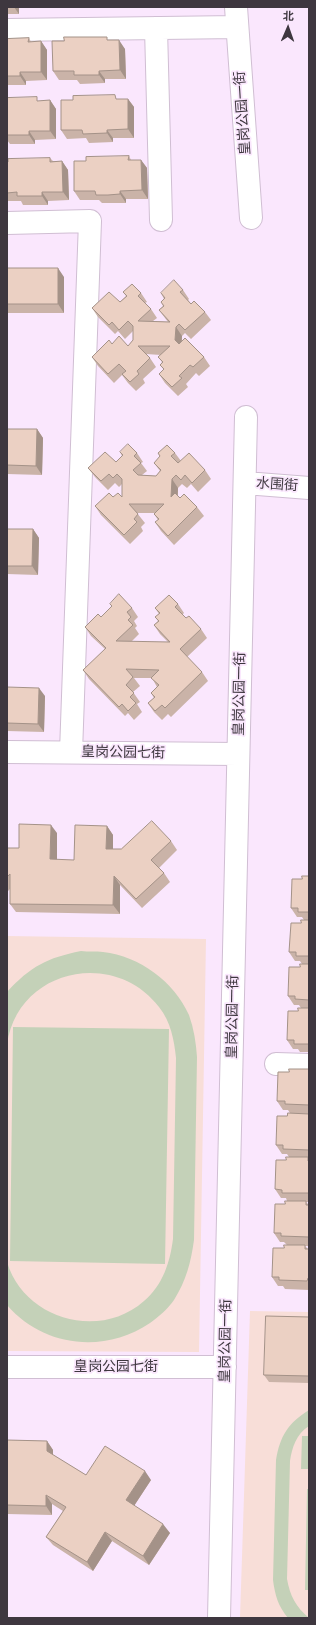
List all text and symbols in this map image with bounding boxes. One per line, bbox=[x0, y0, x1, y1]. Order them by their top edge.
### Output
north arrow bbox=[268, 8, 308, 48]
text: 北 bbox=[283, 9, 294, 23]
street label: 皇岗公园一街 bbox=[232, 71, 254, 155]
street label: 水围街 bbox=[255, 475, 299, 495]
street label: 皇岗公园一街 bbox=[231, 652, 249, 736]
street label: 皇岗公园七街 bbox=[81, 744, 165, 762]
street label: 皇岗公园一街 bbox=[224, 975, 242, 1059]
street label: 皇岗公园一街 bbox=[217, 1299, 235, 1383]
street label: 皇岗公园七街 bbox=[74, 1359, 158, 1375]

